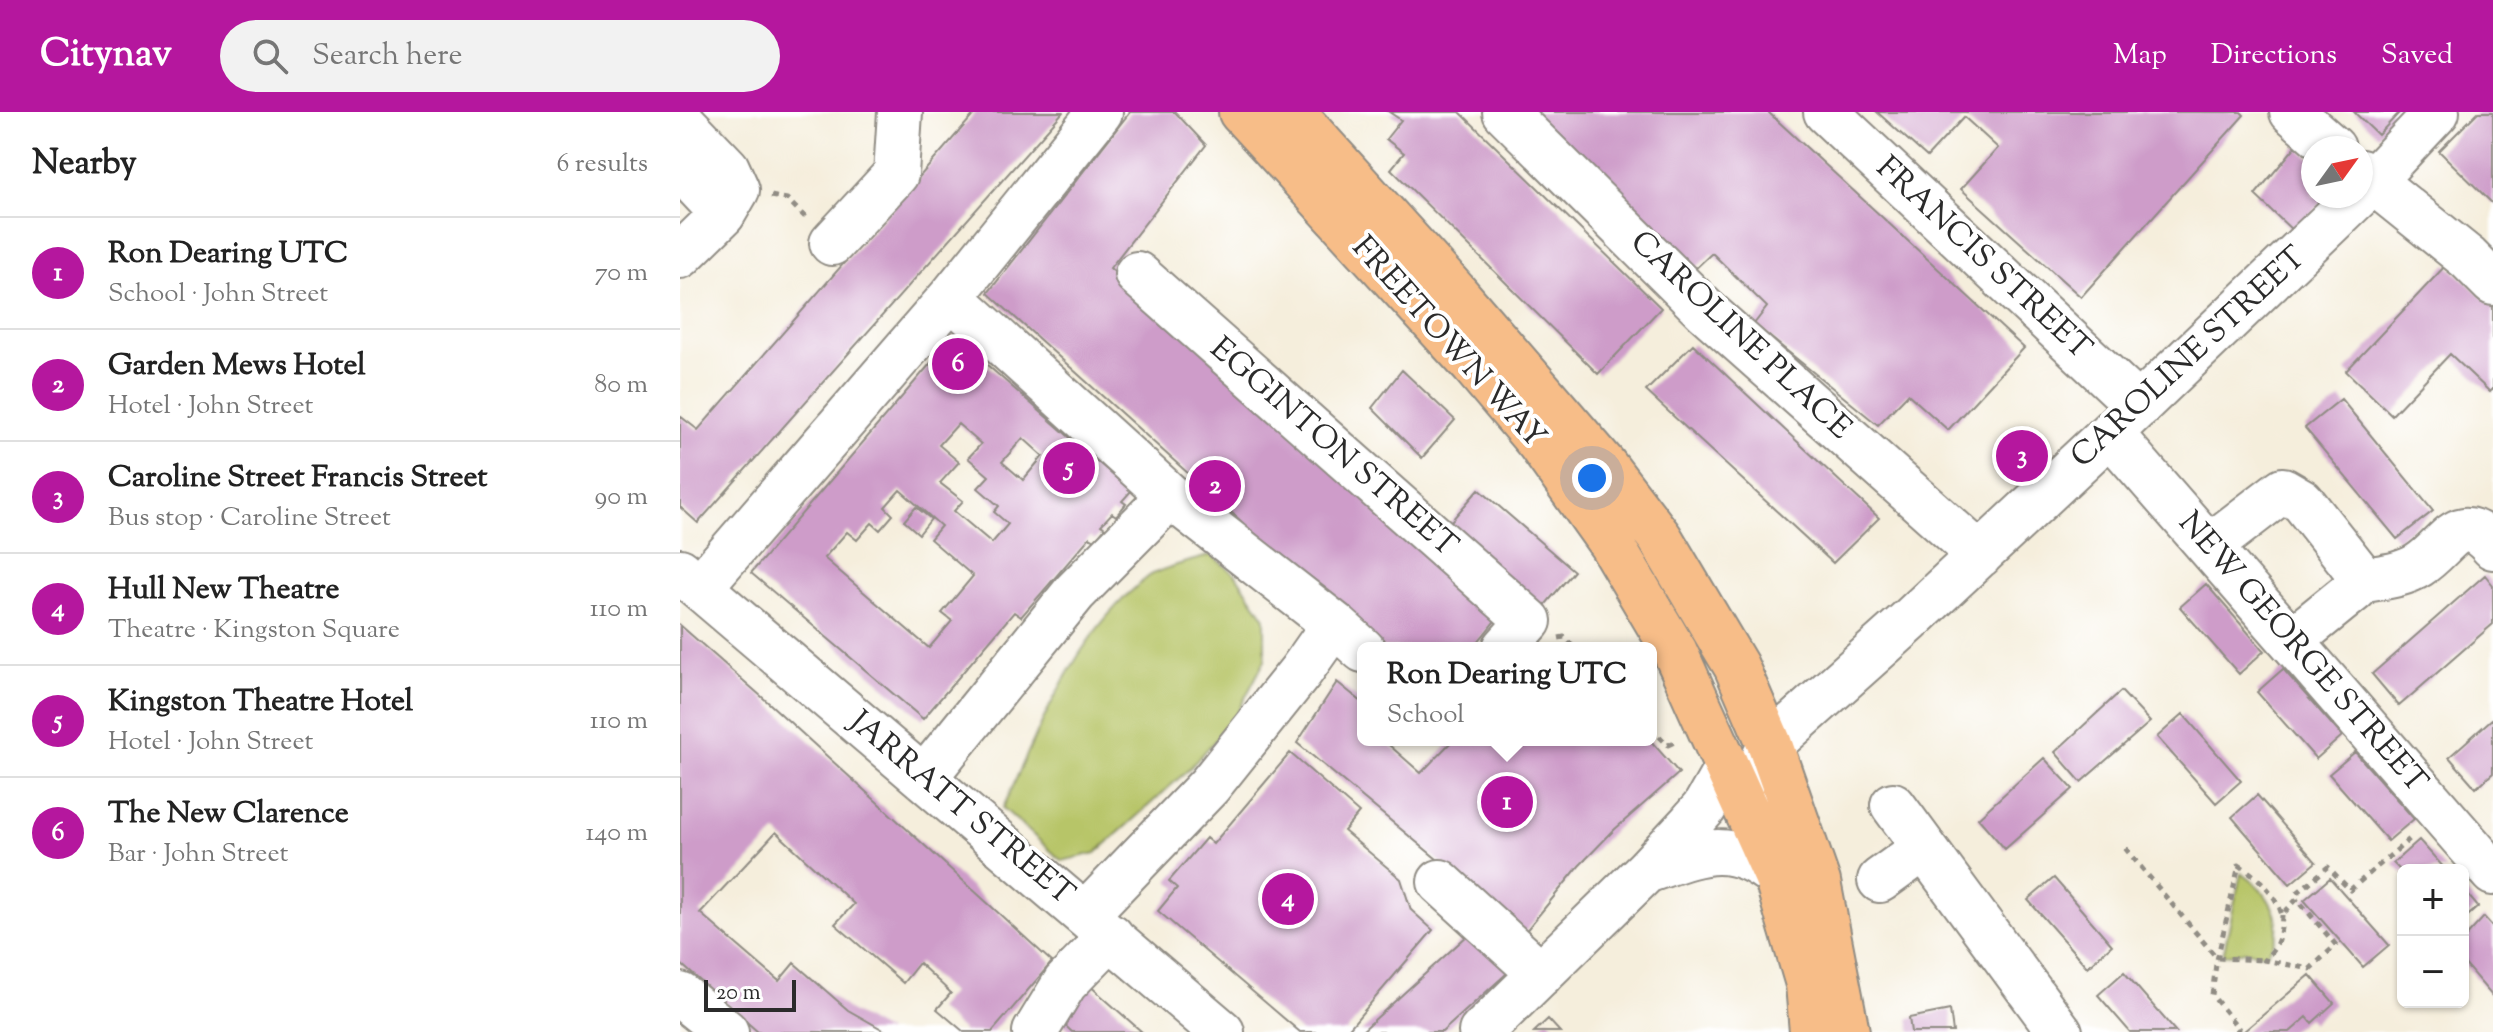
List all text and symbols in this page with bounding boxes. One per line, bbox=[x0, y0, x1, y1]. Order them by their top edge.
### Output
search box bbox=[220, 20, 780, 92]
text: Citynav bbox=[40, 29, 172, 83]
icon: search bbox=[248, 34, 292, 78]
text: Search here bbox=[312, 35, 462, 78]
text: Map bbox=[2113, 36, 2167, 76]
text: Directions bbox=[2211, 36, 2337, 76]
text: Saved bbox=[2381, 36, 2453, 76]
north arrow bbox=[2301, 136, 2373, 208]
text: Nearby bbox=[32, 140, 137, 189]
text: 6 results bbox=[556, 146, 648, 183]
street label: FRANCIS STREET bbox=[1865, 147, 2101, 371]
street label: CAROLINE PLACE bbox=[1619, 221, 1861, 451]
street label: FREETOWN WAY bbox=[1340, 227, 1556, 459]
text: Ron Dearing UTC bbox=[108, 233, 348, 276]
street label: CAROLINE STREET bbox=[2061, 237, 2317, 479]
text: 1 bbox=[54, 255, 62, 292]
text: 70 m bbox=[595, 255, 648, 292]
text: School · John Street bbox=[108, 276, 328, 313]
street label: EGGINTON STREET bbox=[1199, 327, 1467, 569]
pin: 6 bbox=[932, 334, 984, 394]
text: Garden Mews Hotel bbox=[108, 345, 366, 388]
text: 2 bbox=[52, 367, 64, 404]
text: 80 m bbox=[594, 367, 648, 404]
text: Hotel · John Street bbox=[108, 388, 313, 425]
pin: 3 bbox=[1996, 426, 2048, 486]
pin: 5 bbox=[1043, 438, 1095, 498]
pin: 2 bbox=[1189, 456, 1241, 516]
text: Caroline Street Francis Street bbox=[108, 457, 488, 500]
your location bbox=[1572, 458, 1612, 498]
text: 3 bbox=[53, 479, 63, 516]
text: 90 m bbox=[595, 479, 648, 516]
text: Bus stop · Caroline Street bbox=[108, 500, 391, 537]
street label: NEW GEORGE STREET bbox=[2167, 502, 2437, 804]
text: Hull New Theatre bbox=[108, 569, 339, 612]
text: 4 bbox=[51, 591, 65, 628]
text: 110 m bbox=[590, 591, 648, 628]
text: Theatre · Kingston Square bbox=[108, 612, 400, 649]
popup bbox=[1357, 642, 1657, 746]
text: Ron Dearing UTC bbox=[1387, 654, 1627, 697]
text: Kingston Theatre Hotel bbox=[108, 681, 413, 724]
text: School bbox=[1387, 697, 1465, 734]
street label: JARRATT STREET bbox=[837, 699, 1084, 917]
text: 5 bbox=[54, 703, 62, 740]
text: 110 m bbox=[590, 703, 648, 740]
text: Hotel · John Street bbox=[108, 724, 313, 761]
pin: 1 bbox=[1481, 772, 1533, 832]
text: The New Clarence bbox=[108, 793, 349, 836]
text: 6 bbox=[52, 815, 64, 852]
text: 140 m bbox=[585, 815, 648, 852]
text: Bar · John Street bbox=[108, 836, 288, 873]
map controls bbox=[2397, 864, 2469, 1008]
button: + bbox=[2397, 864, 2469, 936]
pin: 4 bbox=[1262, 869, 1314, 929]
button: − bbox=[2397, 936, 2469, 1008]
scale bar bbox=[704, 976, 796, 1012]
text: 20 m bbox=[716, 978, 761, 1010]

